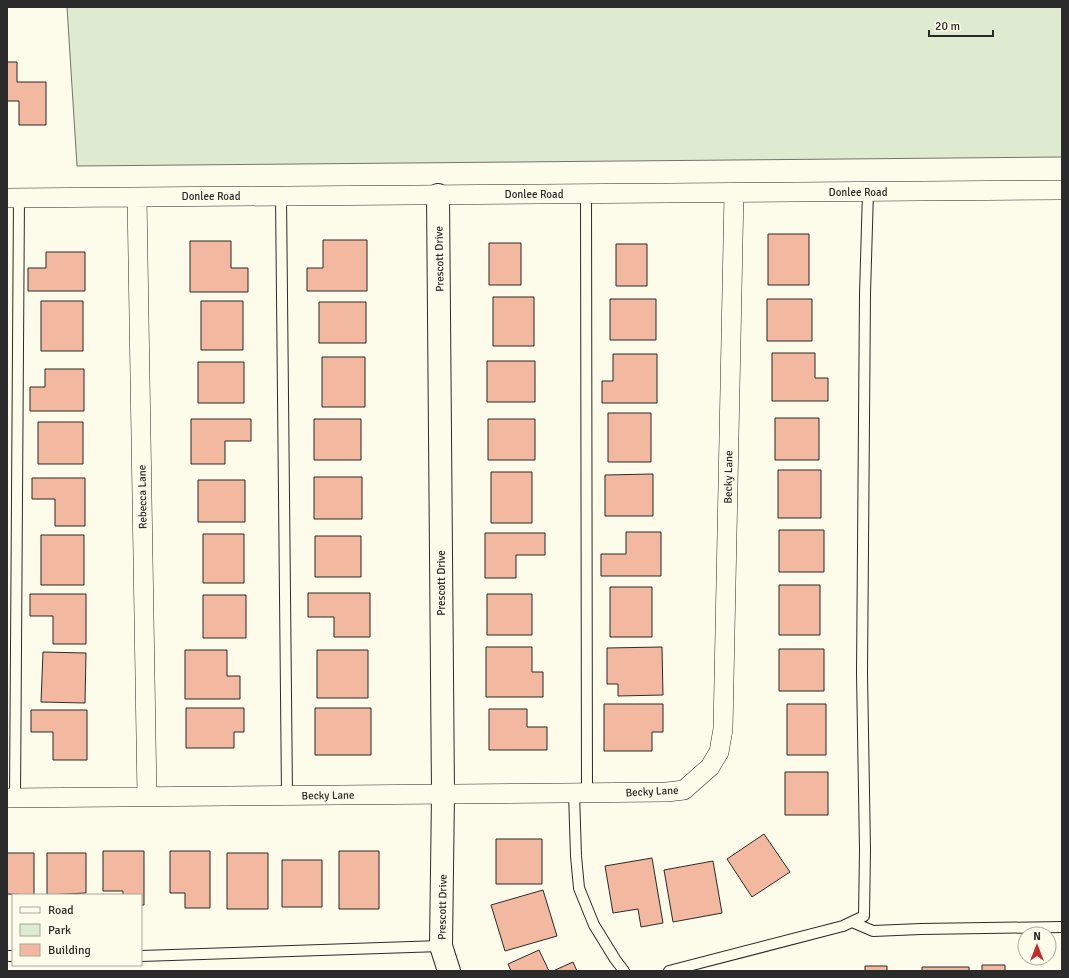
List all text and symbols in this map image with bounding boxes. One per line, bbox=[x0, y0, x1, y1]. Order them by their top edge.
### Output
scale bar bbox=[929, 12, 993, 38]
text: 20 m bbox=[935, 19, 960, 34]
street label: Donlee Road bbox=[829, 186, 888, 199]
street label: Donlee Road bbox=[505, 188, 564, 201]
street label: Donlee Road bbox=[182, 190, 241, 203]
street label: Prescott Drive bbox=[432, 226, 447, 292]
street label: Becky Lane bbox=[722, 450, 735, 504]
street label: Rebecca Lane bbox=[135, 465, 150, 529]
street label: Prescott Drive bbox=[435, 550, 448, 616]
street label: Becky Lane bbox=[625, 784, 679, 799]
street label: Becky Lane bbox=[301, 789, 355, 802]
street label: Prescott Drive bbox=[435, 874, 450, 940]
legend bbox=[12, 894, 142, 966]
text: Road bbox=[48, 903, 74, 918]
text: Park bbox=[48, 923, 71, 938]
north arrow bbox=[1017, 926, 1057, 966]
text: N bbox=[1033, 930, 1041, 943]
text: Building bbox=[48, 943, 91, 958]

